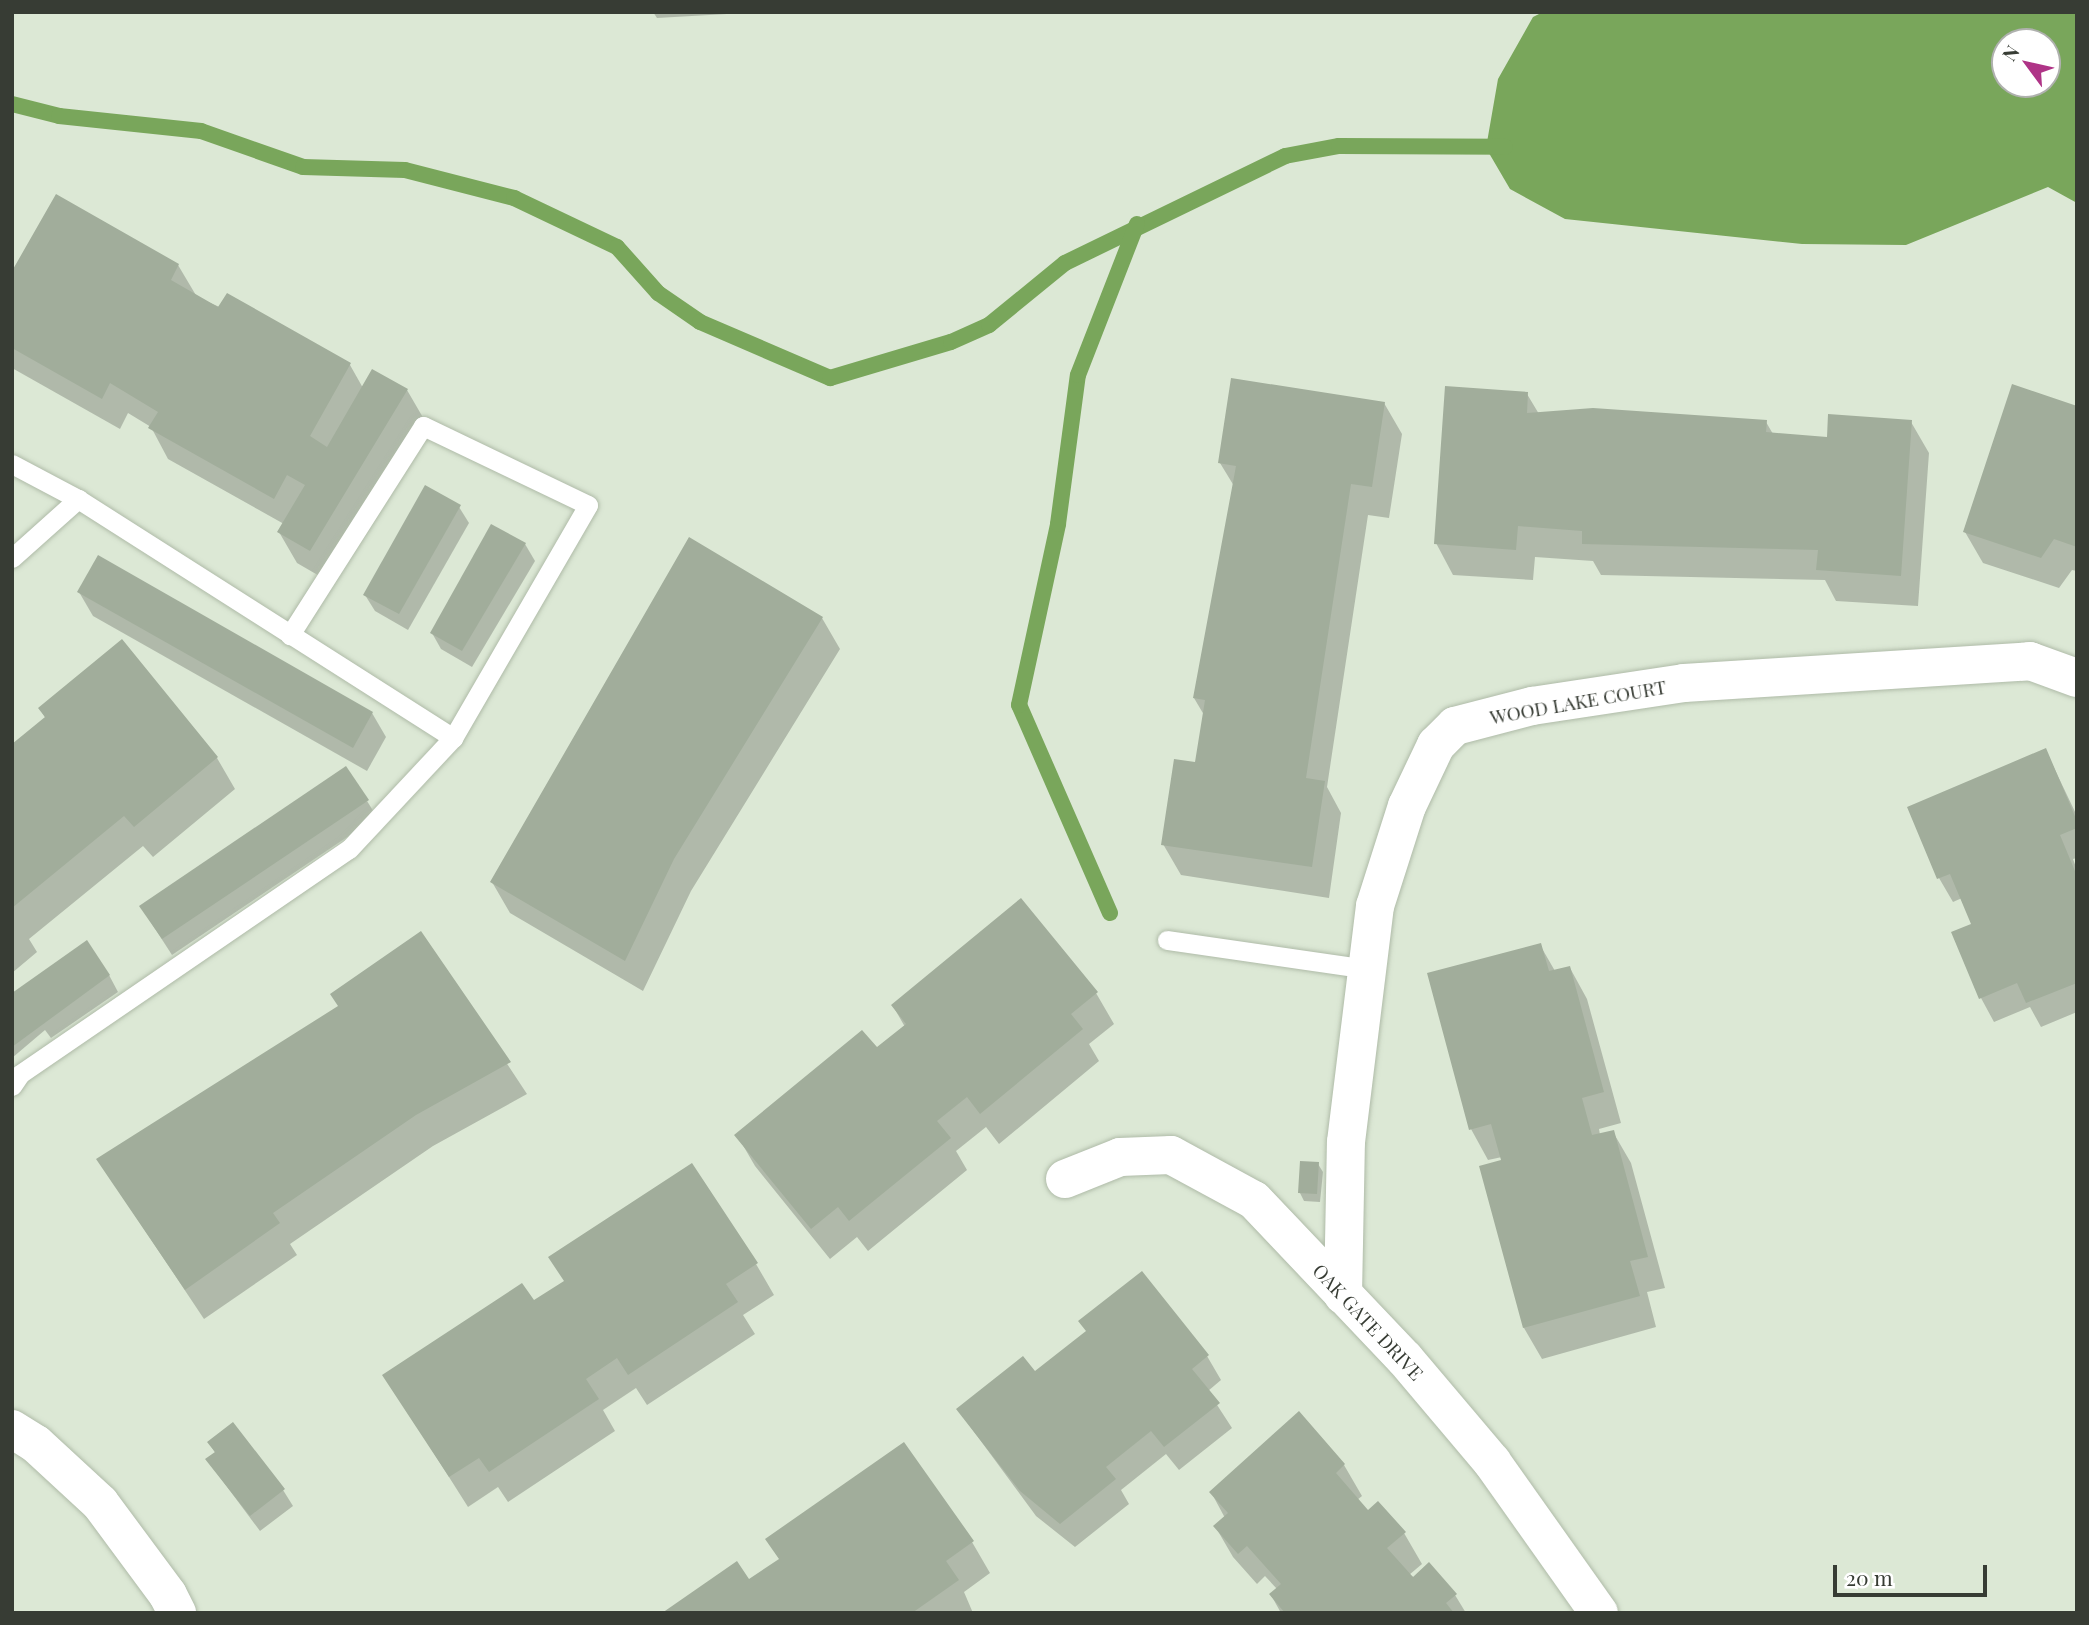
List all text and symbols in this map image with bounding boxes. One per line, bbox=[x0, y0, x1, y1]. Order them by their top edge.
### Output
north arrow bbox=[1991, 28, 2061, 98]
text: N bbox=[1995, 40, 2025, 65]
street label: WOOD LAKE COURT bbox=[1488, 675, 1668, 729]
street label: OAK GATE DRIVE bbox=[1308, 1259, 1428, 1385]
scale bar bbox=[1837, 1552, 1991, 1596]
text: 20 m bbox=[1846, 1563, 1893, 1591]

